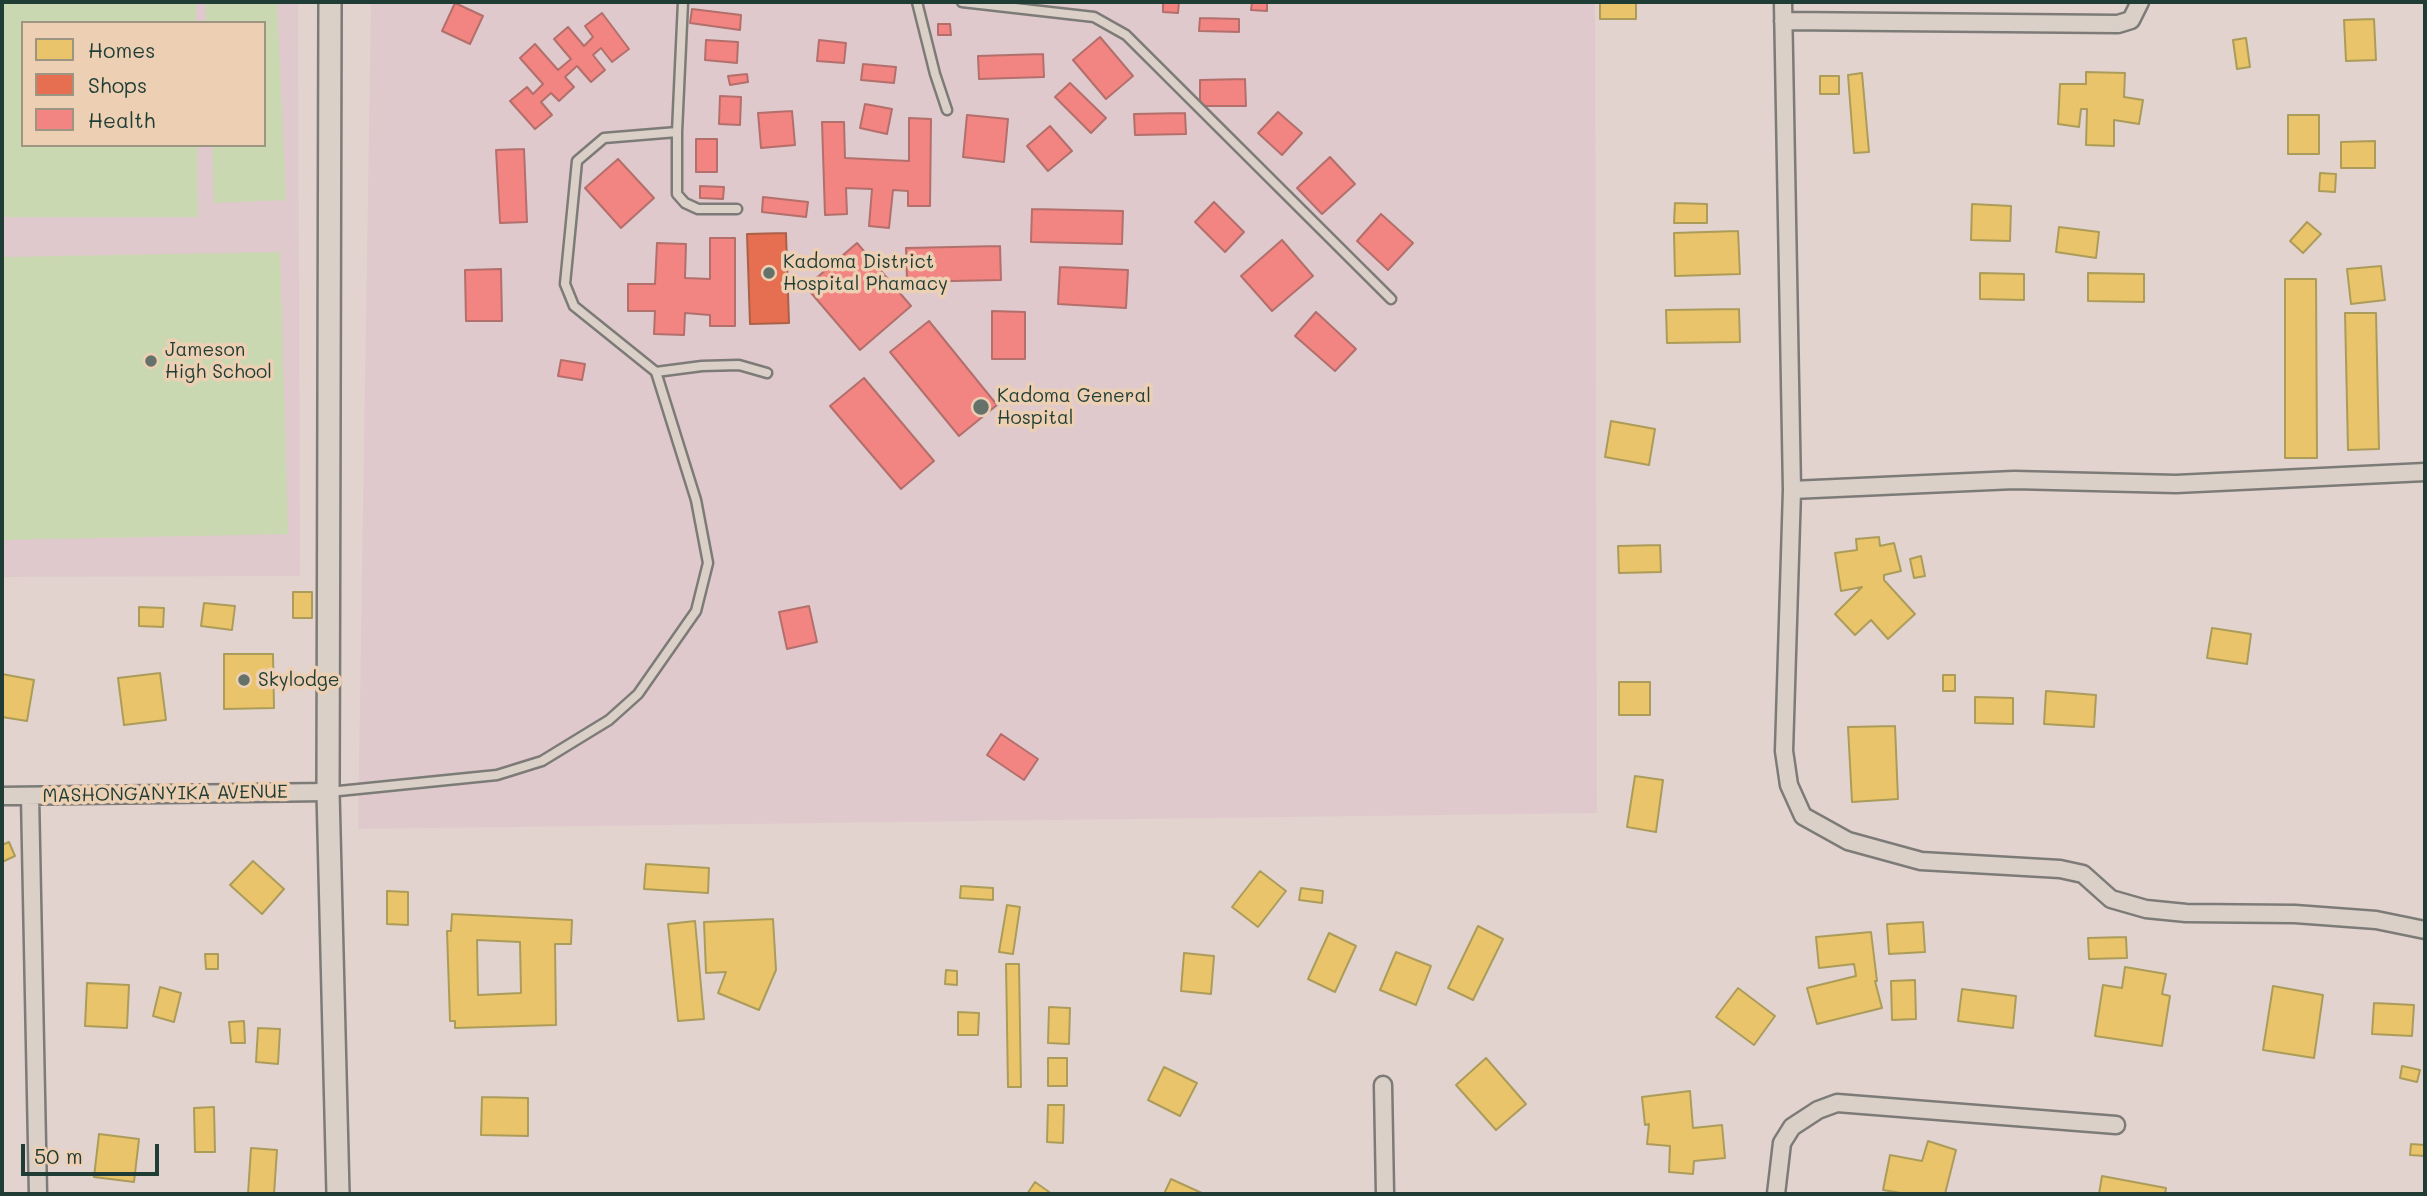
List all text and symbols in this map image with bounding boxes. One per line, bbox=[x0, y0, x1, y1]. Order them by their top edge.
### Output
legend bbox=[21, 21, 266, 147]
text: Homes bbox=[88, 36, 155, 63]
text: Shops bbox=[88, 71, 147, 98]
text: Health bbox=[88, 106, 155, 133]
place label: Kadoma District Hospital Phamacy bbox=[783, 251, 948, 295]
marker: Kadoma District Hospital Phamacy bbox=[761, 265, 777, 281]
place label: Jameson High School bbox=[165, 339, 272, 383]
marker: Jameson High School bbox=[143, 353, 159, 369]
place label: Kadoma General Hospital bbox=[997, 385, 1151, 429]
marker: Kadoma General Hospital bbox=[971, 397, 991, 417]
place label: Skylodge bbox=[258, 669, 340, 691]
marker: Skylodge bbox=[236, 672, 252, 688]
street label: MASHONGANYIKA AVENUE bbox=[42, 780, 288, 808]
scale bar bbox=[24, 1130, 163, 1174]
text: 50 m bbox=[34, 1142, 83, 1169]

